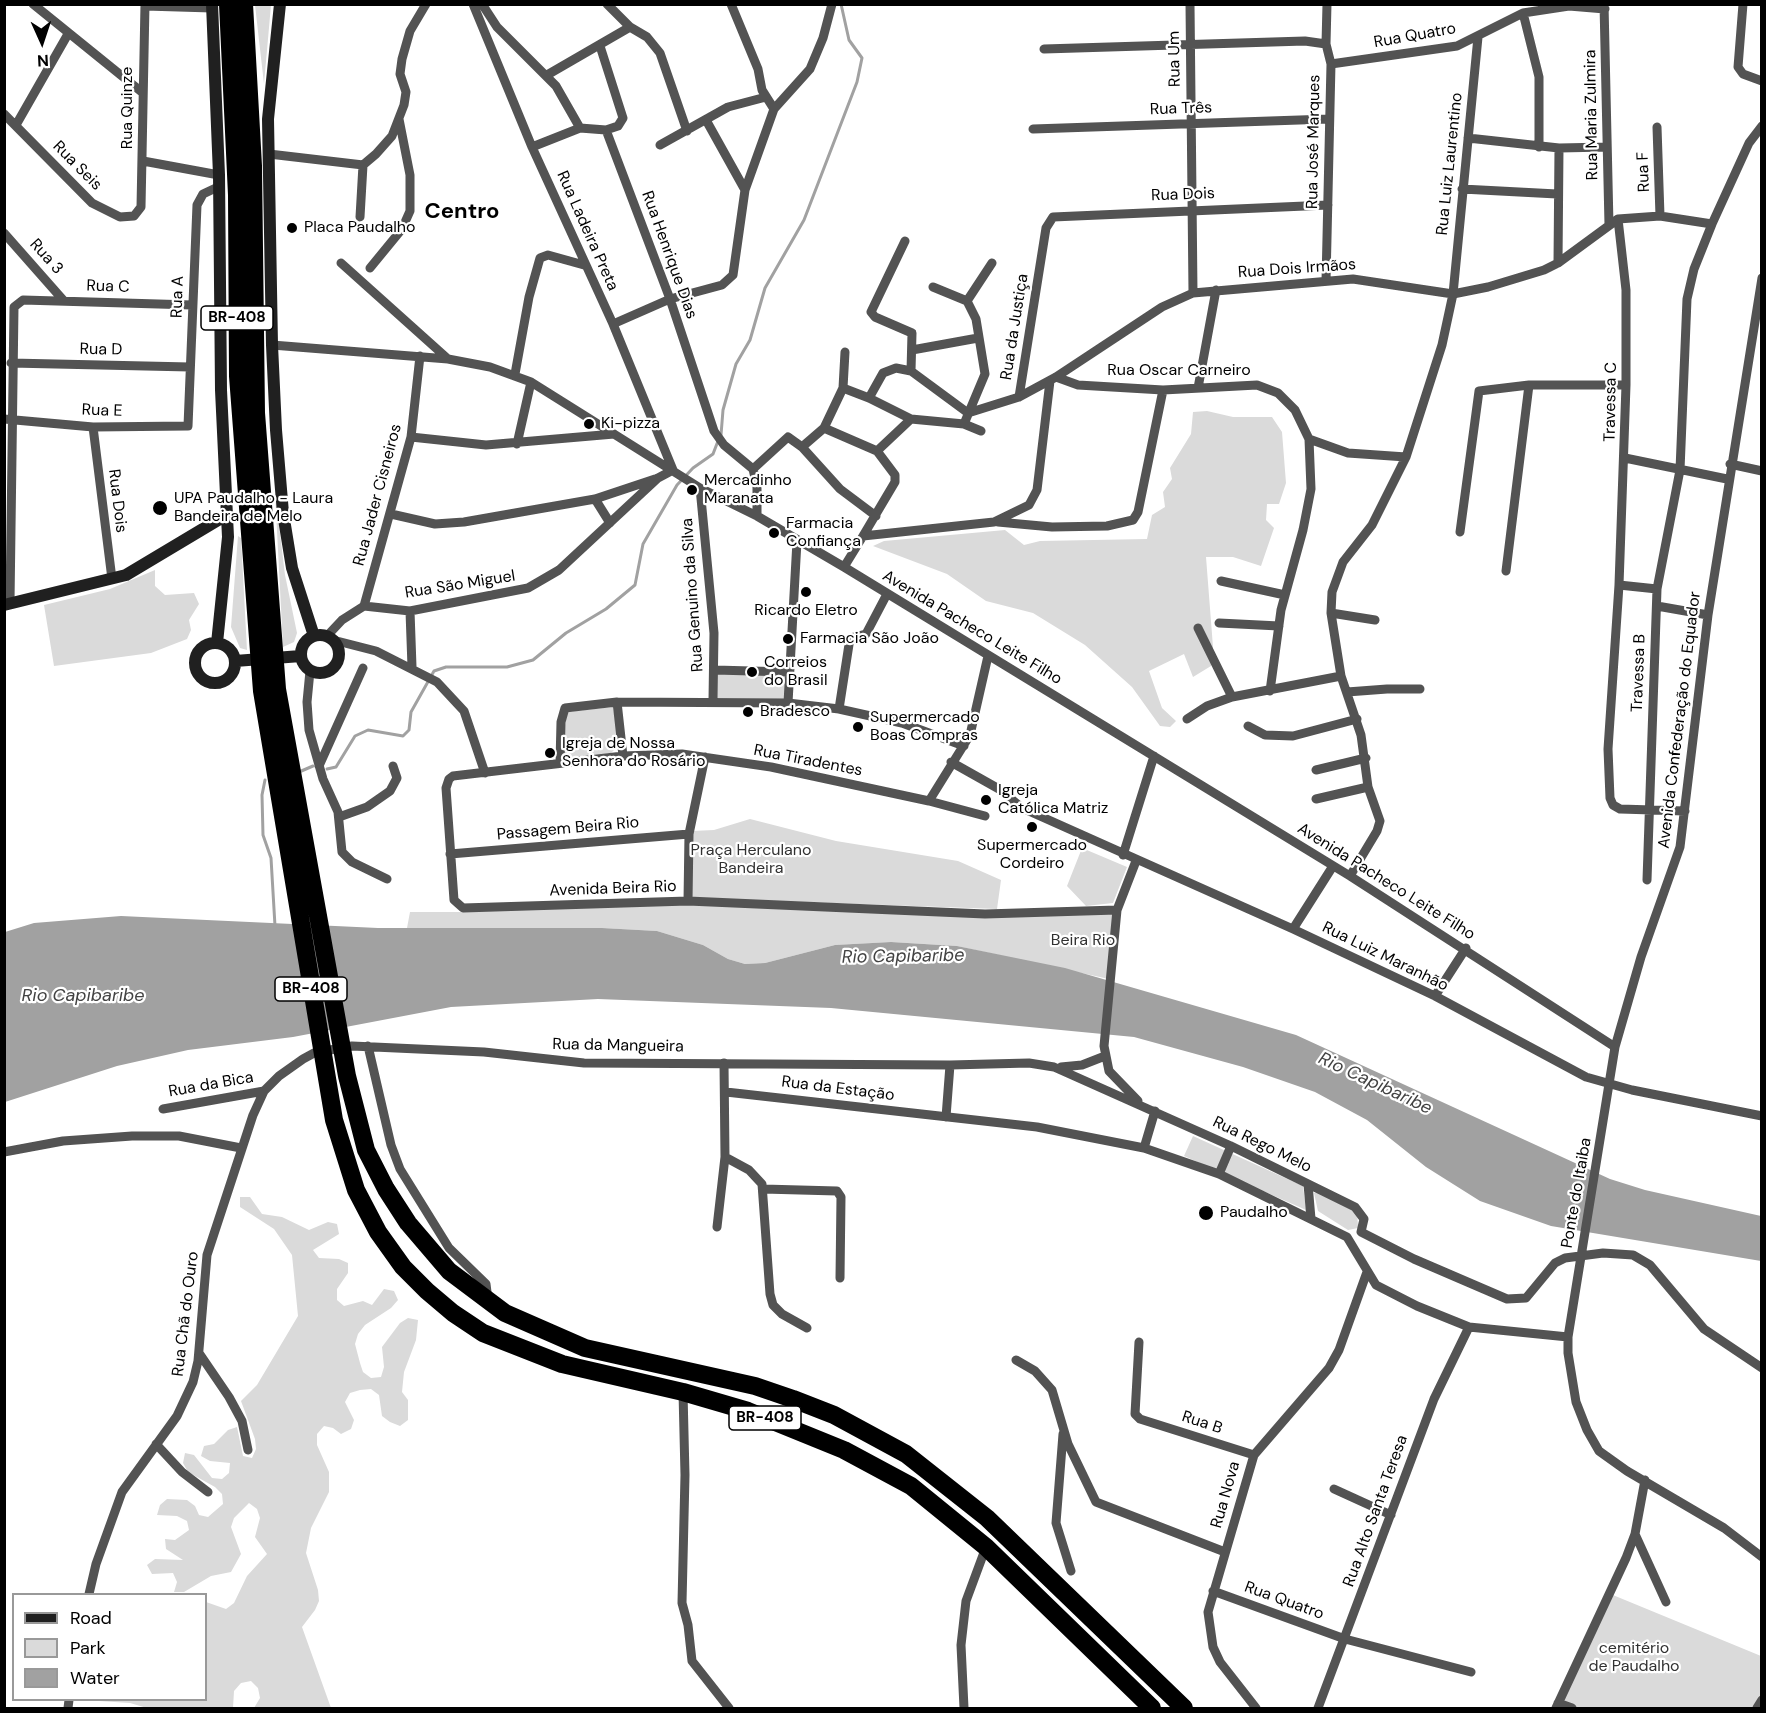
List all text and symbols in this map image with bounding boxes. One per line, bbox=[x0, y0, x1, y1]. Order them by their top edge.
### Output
north arrow bbox=[12, 12, 72, 72]
street label: Rua Quatro bbox=[1372, 19, 1458, 53]
street label: Rua Um bbox=[1165, 31, 1185, 87]
text: N bbox=[37, 50, 49, 71]
street label: Rua Maria Zulmira bbox=[1581, 50, 1603, 180]
street label: Rua Quinze bbox=[118, 67, 138, 149]
street label: Rua José Marques bbox=[1303, 75, 1325, 209]
street label: Rua Luiz Laurentino bbox=[1433, 92, 1467, 236]
street label: Rua Três bbox=[1149, 98, 1213, 120]
street label: Rua Seis bbox=[48, 137, 106, 195]
street label: Rua F bbox=[1634, 152, 1654, 192]
street label: Rua Ladeira Preta bbox=[552, 168, 622, 294]
street label: Rua Dois bbox=[1151, 184, 1215, 206]
street label: Rua Henrique Dias bbox=[637, 188, 701, 322]
district label: Centro bbox=[425, 199, 499, 225]
place label: Placa Paudalho bbox=[304, 218, 415, 238]
marker: Placa Paudalho bbox=[285, 221, 299, 235]
street label: Rua 3 bbox=[25, 235, 67, 279]
street label: Rua Dois Irmãos bbox=[1237, 255, 1357, 283]
street label: Rua da Justiça bbox=[997, 272, 1033, 382]
street label: Rua A bbox=[168, 276, 188, 318]
street label: Rua C bbox=[86, 277, 130, 297]
road number: BR-408 bbox=[201, 306, 273, 330]
street label: Rua D bbox=[80, 340, 122, 360]
street label: Rua Oscar Carneiro bbox=[1107, 361, 1251, 381]
street label: Travessa C bbox=[1601, 362, 1621, 442]
street label: Rua E bbox=[81, 401, 123, 421]
place label: Ki-pizza bbox=[601, 414, 660, 434]
marker: Ki-pizza bbox=[582, 417, 596, 431]
street label: Rua Jader Cisneiros bbox=[350, 422, 406, 568]
street label: Rua Dois bbox=[104, 468, 130, 534]
place label: Mercadinho Maranata bbox=[704, 471, 792, 509]
marker: Mercadinho Maranata bbox=[685, 483, 699, 497]
place label: UPA Paudalho - Laura Bandeira de Melo bbox=[174, 489, 333, 527]
marker: UPA Paudalho - Laura Bandeira de Melo bbox=[151, 499, 169, 517]
place label: Farmacia Confiança bbox=[786, 514, 861, 552]
street label: Rua Genuino da Silva bbox=[678, 517, 708, 673]
marker: Farmacia Confiança bbox=[767, 526, 781, 540]
street label: Rua São Miguel bbox=[403, 567, 517, 603]
street label: Avenida Pacheco Leite Filho bbox=[879, 567, 1065, 689]
marker: Ricardo Eletro bbox=[799, 585, 813, 599]
street label: Avenida Confederação do Equador bbox=[1655, 590, 1705, 850]
place label: Ricardo Eletro bbox=[754, 601, 858, 621]
place label: Farmacia São João bbox=[800, 629, 939, 649]
marker: Farmacia São João bbox=[781, 632, 795, 646]
street label: Travessa B bbox=[1628, 634, 1650, 712]
place label: Correios do Brasil bbox=[764, 653, 827, 691]
marker: Correios do Brasil bbox=[745, 665, 759, 679]
place label: Bradesco bbox=[760, 702, 830, 722]
marker: Bradesco bbox=[741, 705, 755, 719]
place label: Supermercado Boas Compras bbox=[870, 708, 980, 746]
marker: Supermercado Boas Compras bbox=[851, 720, 865, 734]
place label: Igreja de Nossa Senhora do Rosário bbox=[562, 734, 705, 772]
street label: Rua Tiradentes bbox=[752, 741, 864, 781]
marker: Igreja de Nossa Senhora do Rosário bbox=[543, 746, 557, 760]
place label: Igreja Católica Matriz bbox=[998, 781, 1108, 819]
marker: Igreja Católica Matriz bbox=[979, 793, 993, 807]
street label: Passagem Beira Rio bbox=[496, 813, 640, 845]
street label: Avenida Pacheco Leite Filho bbox=[1294, 819, 1478, 945]
marker: Supermercado Cordeiro bbox=[1025, 820, 1039, 834]
place label: Supermercado Cordeiro bbox=[977, 836, 1087, 874]
park label: Praça Herculano Bandeira bbox=[691, 841, 811, 879]
street label: Avenida Beira Rio bbox=[549, 877, 677, 901]
street label: Rua Luiz Maranhão bbox=[1319, 918, 1451, 996]
park label: Beira Rio bbox=[1051, 931, 1115, 951]
water label: Rio Capibaribe bbox=[841, 945, 965, 969]
road number: BR-408 bbox=[275, 977, 347, 1001]
water label: Rio Capibaribe bbox=[22, 985, 144, 1007]
street label: Rua da Mangueira bbox=[552, 1035, 684, 1057]
water label: Rio Capibaribe bbox=[1315, 1048, 1435, 1120]
street label: Rua da Bica bbox=[167, 1068, 255, 1102]
street label: Rua da Estação bbox=[780, 1073, 896, 1105]
street label: Rua Rego Melo bbox=[1209, 1113, 1315, 1177]
street label: Ponte do Itaiba bbox=[1558, 1136, 1596, 1250]
place label: Paudalho bbox=[1220, 1203, 1288, 1223]
marker: Paudalho bbox=[1197, 1204, 1215, 1222]
street label: Rua Chã do Ouro bbox=[169, 1250, 203, 1378]
road number: BR-408 bbox=[729, 1406, 801, 1430]
street label: Rua B bbox=[1179, 1407, 1225, 1439]
street label: Rua Alto Santa Teresa bbox=[1340, 1433, 1412, 1589]
street label: Rua Nova bbox=[1207, 1459, 1245, 1531]
street label: Rua Quatro bbox=[1242, 1578, 1326, 1624]
legend bbox=[12, 1593, 207, 1701]
text: Road bbox=[70, 1606, 112, 1630]
text: Park bbox=[70, 1636, 106, 1660]
park label: cemitério de Paudalho bbox=[1588, 1639, 1680, 1677]
text: Water bbox=[70, 1666, 120, 1690]

